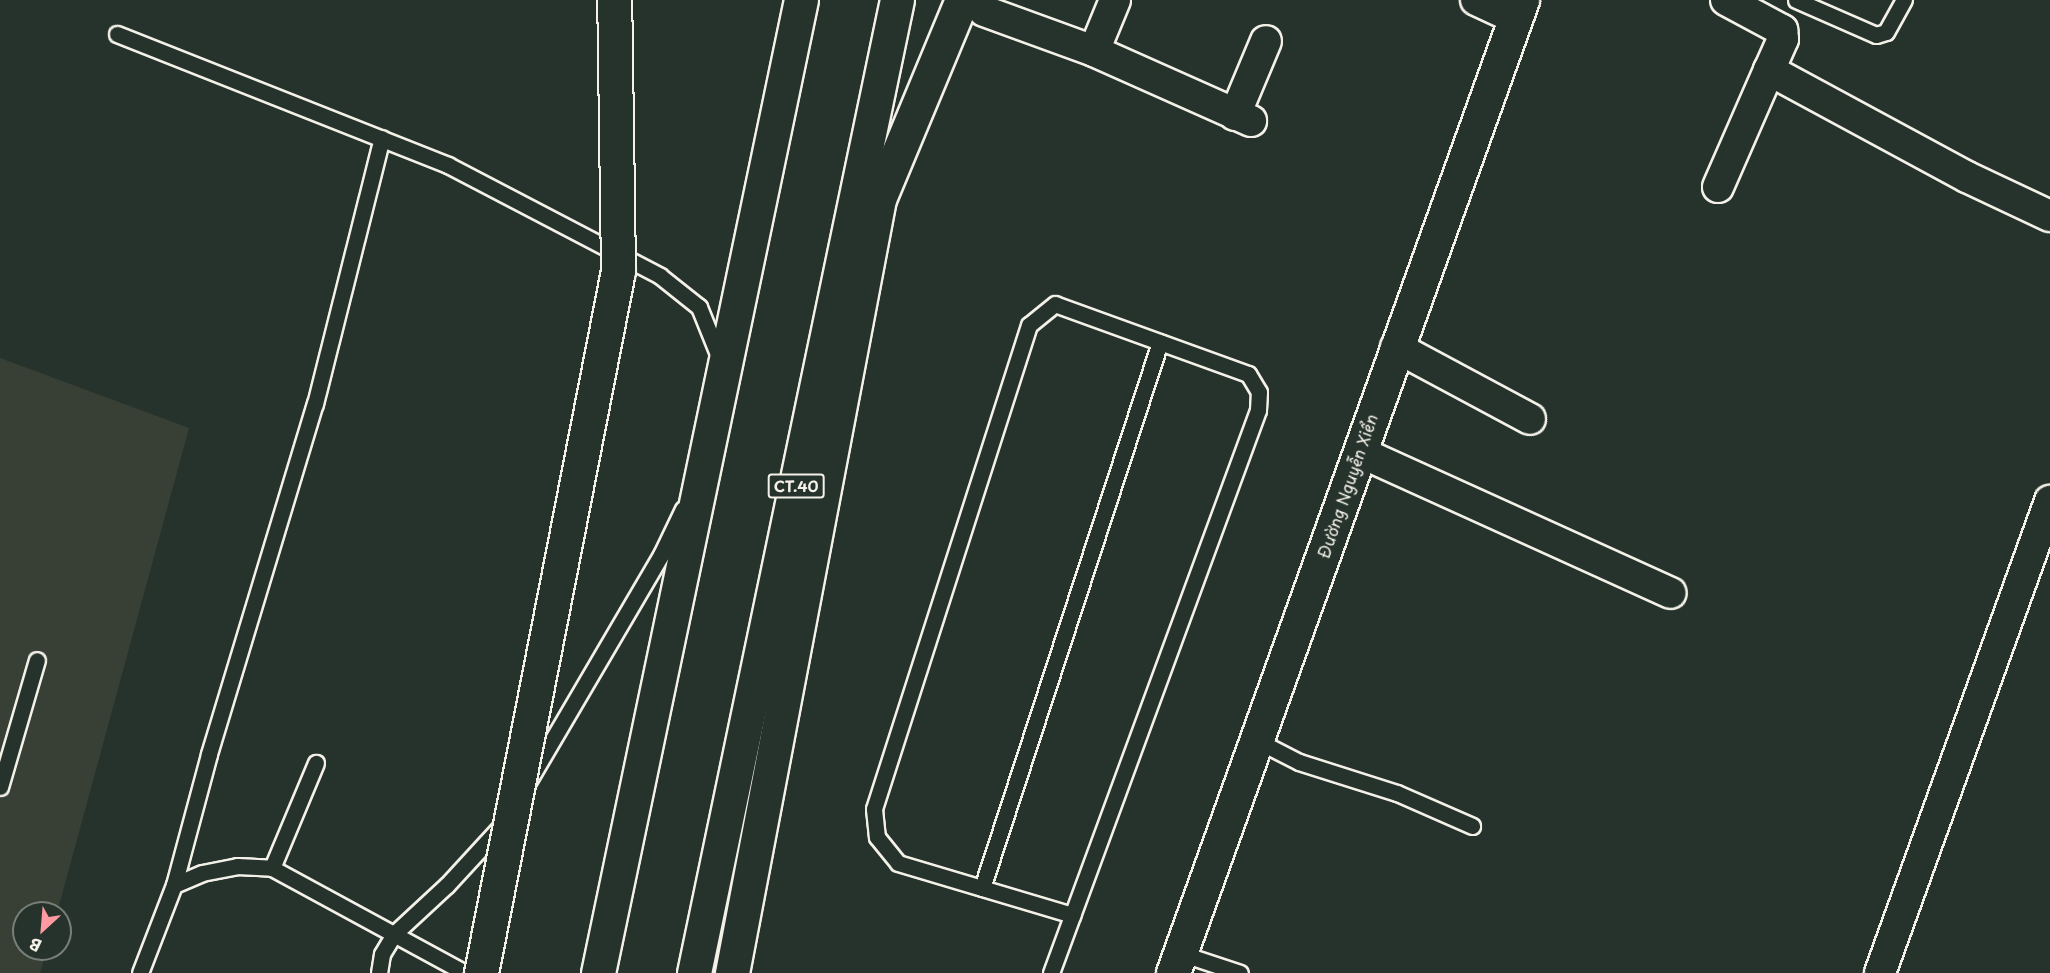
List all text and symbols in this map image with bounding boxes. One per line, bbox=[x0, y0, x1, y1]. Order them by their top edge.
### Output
street label: Đường Nguyễn Xiển bbox=[1313, 411, 1381, 561]
road number: CT.40 bbox=[768, 474, 824, 498]
north arrow bbox=[12, 901, 72, 961]
text: B bbox=[25, 932, 45, 959]

